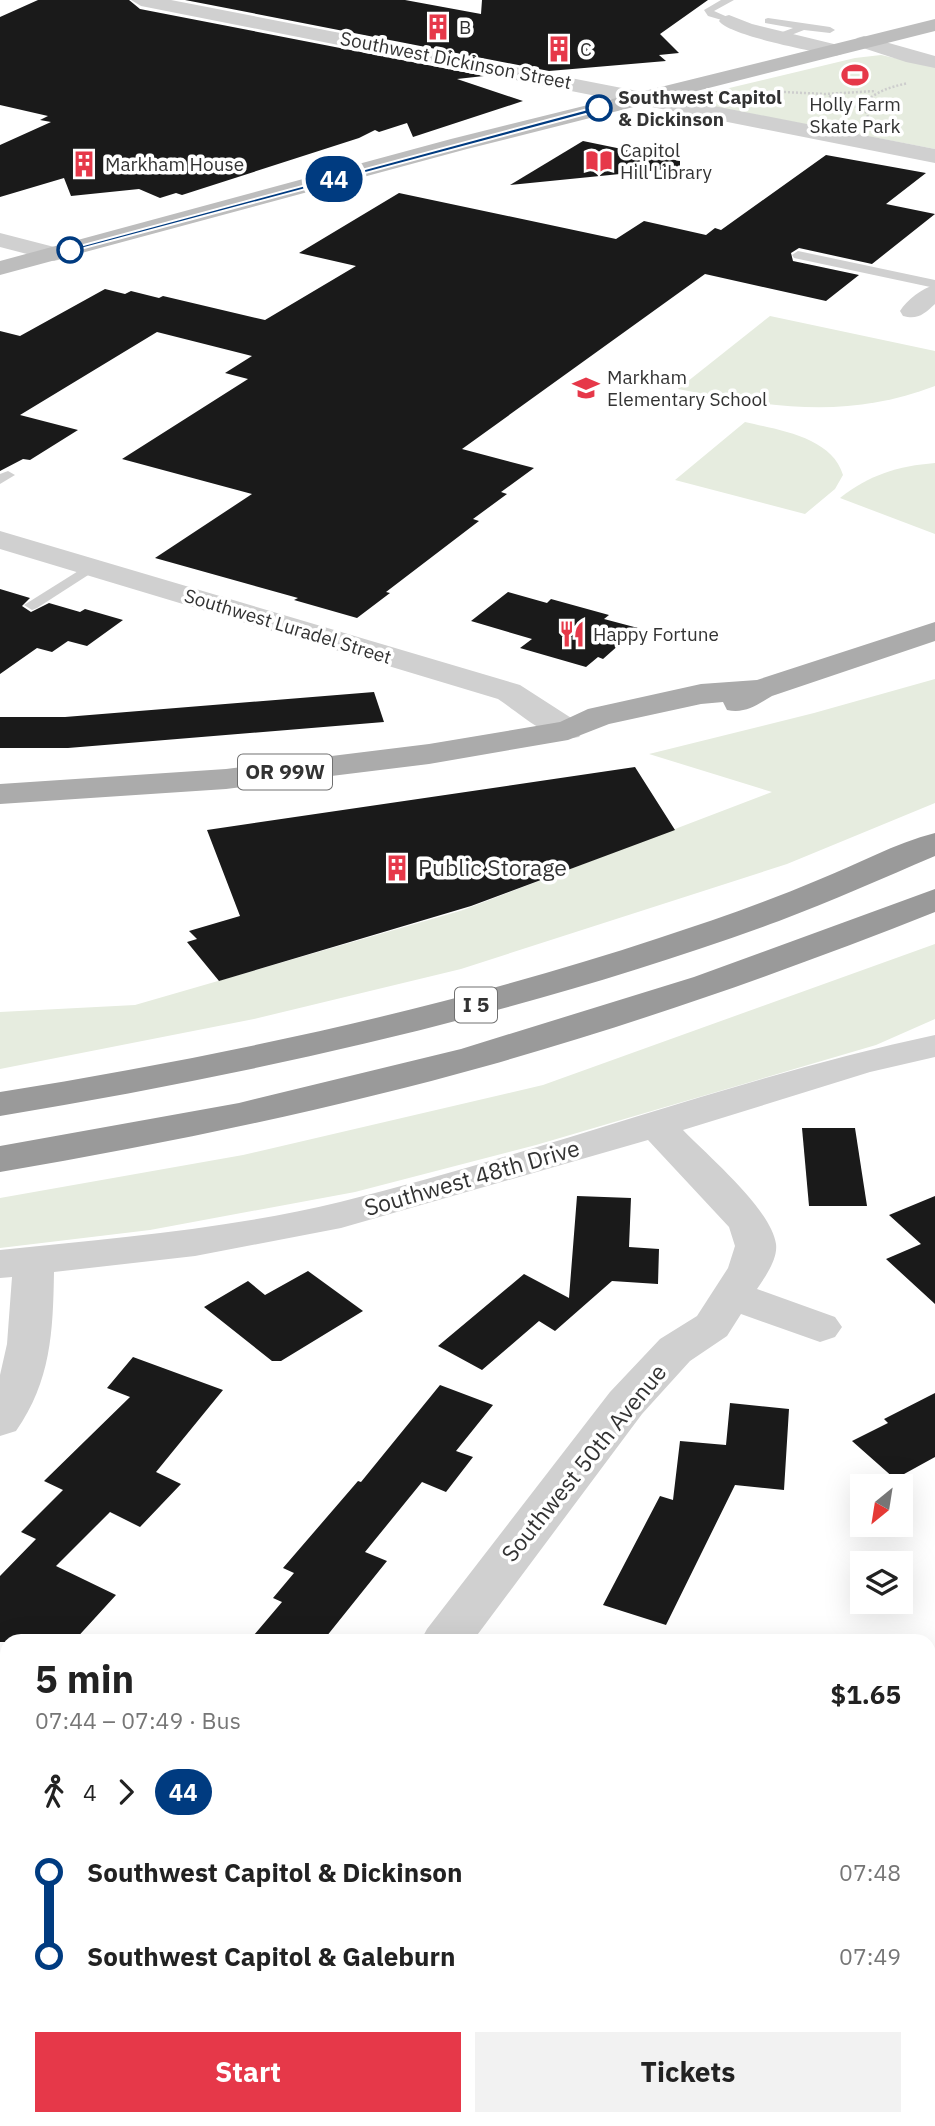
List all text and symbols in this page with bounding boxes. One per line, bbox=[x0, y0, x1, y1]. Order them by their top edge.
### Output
building icon: B bbox=[423, 12, 453, 42]
place label: B bbox=[459, 15, 471, 39]
street label: Southwest Dickinson Street bbox=[338, 26, 574, 94]
building icon: C bbox=[544, 34, 574, 64]
place label: C bbox=[580, 37, 592, 61]
sports icon: Holly Farm Skate Park bbox=[840, 60, 870, 90]
place label: Southwest Capitol & Dickinson bbox=[618, 85, 782, 131]
place label: Holly Farm Skate Park bbox=[809, 92, 901, 138]
marker: Southwest Capitol & Dickinson bbox=[586, 95, 612, 121]
place label: Capitol Hill Library bbox=[620, 138, 712, 184]
library icon: Capitol Hill Library bbox=[584, 146, 614, 176]
building icon: Markham House bbox=[69, 149, 99, 179]
place label: Markham House bbox=[105, 152, 244, 176]
line badge: 44 bbox=[302, 156, 366, 202]
text: 44 bbox=[320, 163, 348, 195]
unlabelled marker bbox=[57, 237, 83, 263]
place label: Markham Elementary School bbox=[607, 365, 767, 411]
school or university icon: Markham Elementary School bbox=[571, 373, 601, 403]
street label: Southwest Luradel Street bbox=[181, 583, 395, 669]
restaurant icon: Happy Fortune bbox=[557, 619, 587, 649]
place label: Happy Fortune bbox=[593, 622, 719, 646]
road number: OR 99W bbox=[238, 754, 332, 790]
place label: Public Storage bbox=[418, 852, 567, 882]
building icon: Public Storage bbox=[382, 853, 412, 883]
road number: I 5 bbox=[455, 988, 497, 1023]
street label: Southwest 48th Drive bbox=[361, 1132, 583, 1222]
street label: Southwest 50th Avenue bbox=[494, 1357, 672, 1567]
north arrow bbox=[850, 1474, 914, 1536]
map controls bbox=[850, 1474, 913, 1614]
button: layers bbox=[850, 1551, 913, 1614]
text: 5 min bbox=[35, 1654, 134, 1703]
text: $1.65 bbox=[831, 1677, 901, 1711]
text: 07:44 – 07:49 · Bus bbox=[35, 1705, 241, 1735]
icon: walk bbox=[35, 1773, 73, 1811]
icon: forward bbox=[107, 1773, 145, 1811]
text: 44 bbox=[169, 1776, 198, 1808]
text: 4 bbox=[83, 1777, 97, 1807]
text: Southwest Capitol & Dickinson bbox=[87, 1855, 462, 1889]
text: 07:48 bbox=[839, 1857, 901, 1887]
text: Southwest Capitol & Galeburn bbox=[87, 1939, 456, 1973]
text: 07:49 bbox=[839, 1941, 901, 1971]
button: Start bbox=[35, 2032, 461, 2112]
button: Tickets bbox=[475, 2032, 901, 2112]

